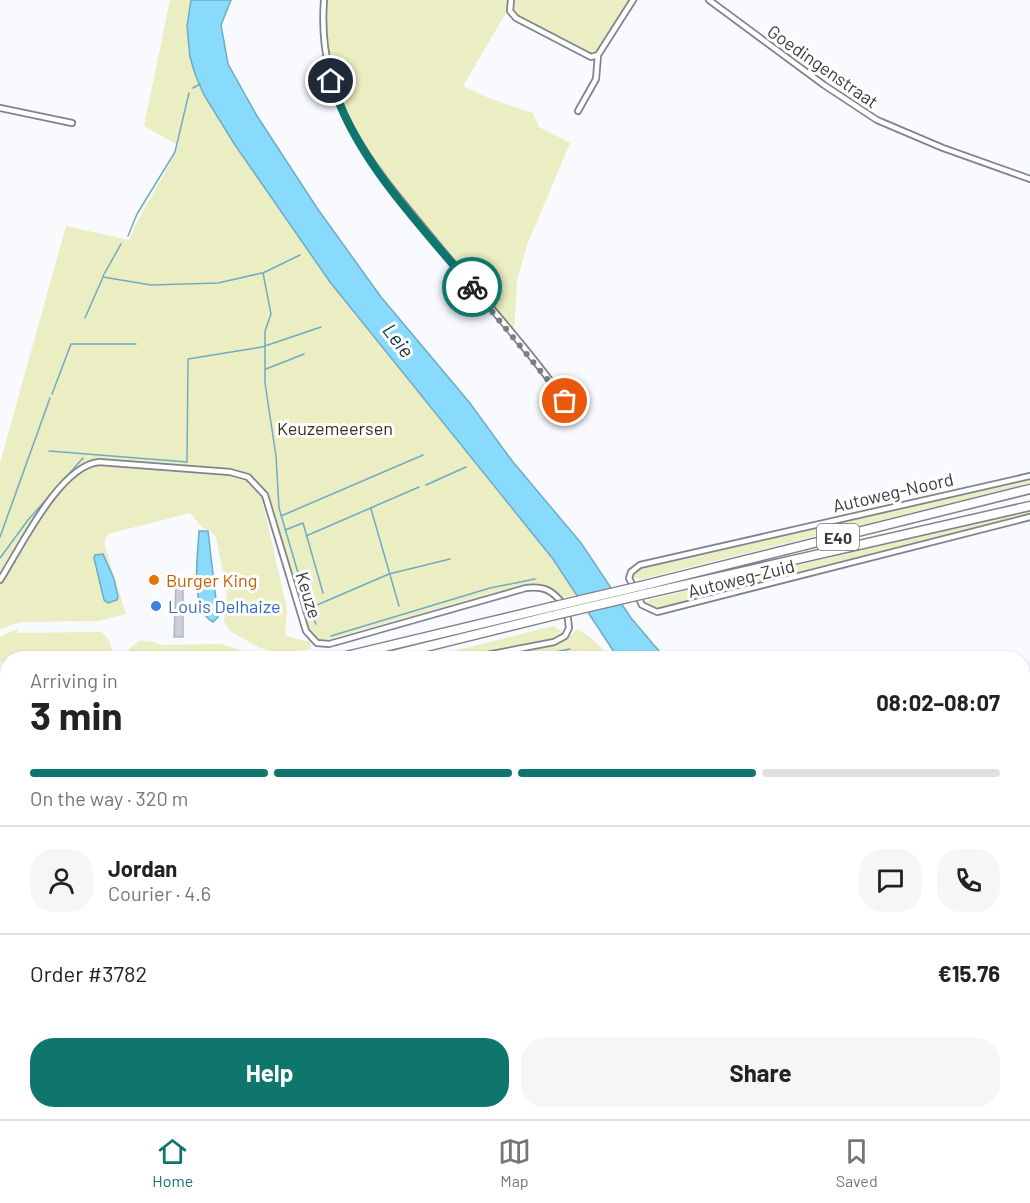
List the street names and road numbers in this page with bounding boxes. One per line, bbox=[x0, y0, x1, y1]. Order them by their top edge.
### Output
street label: Goedingenstraat bbox=[763, 20, 883, 112]
street label: Autoweg-Noord bbox=[830, 467, 956, 517]
road number: E40 bbox=[817, 524, 859, 550]
street label: Autoweg-Zuid bbox=[685, 554, 797, 602]
street label: Keuze bbox=[292, 569, 326, 621]

